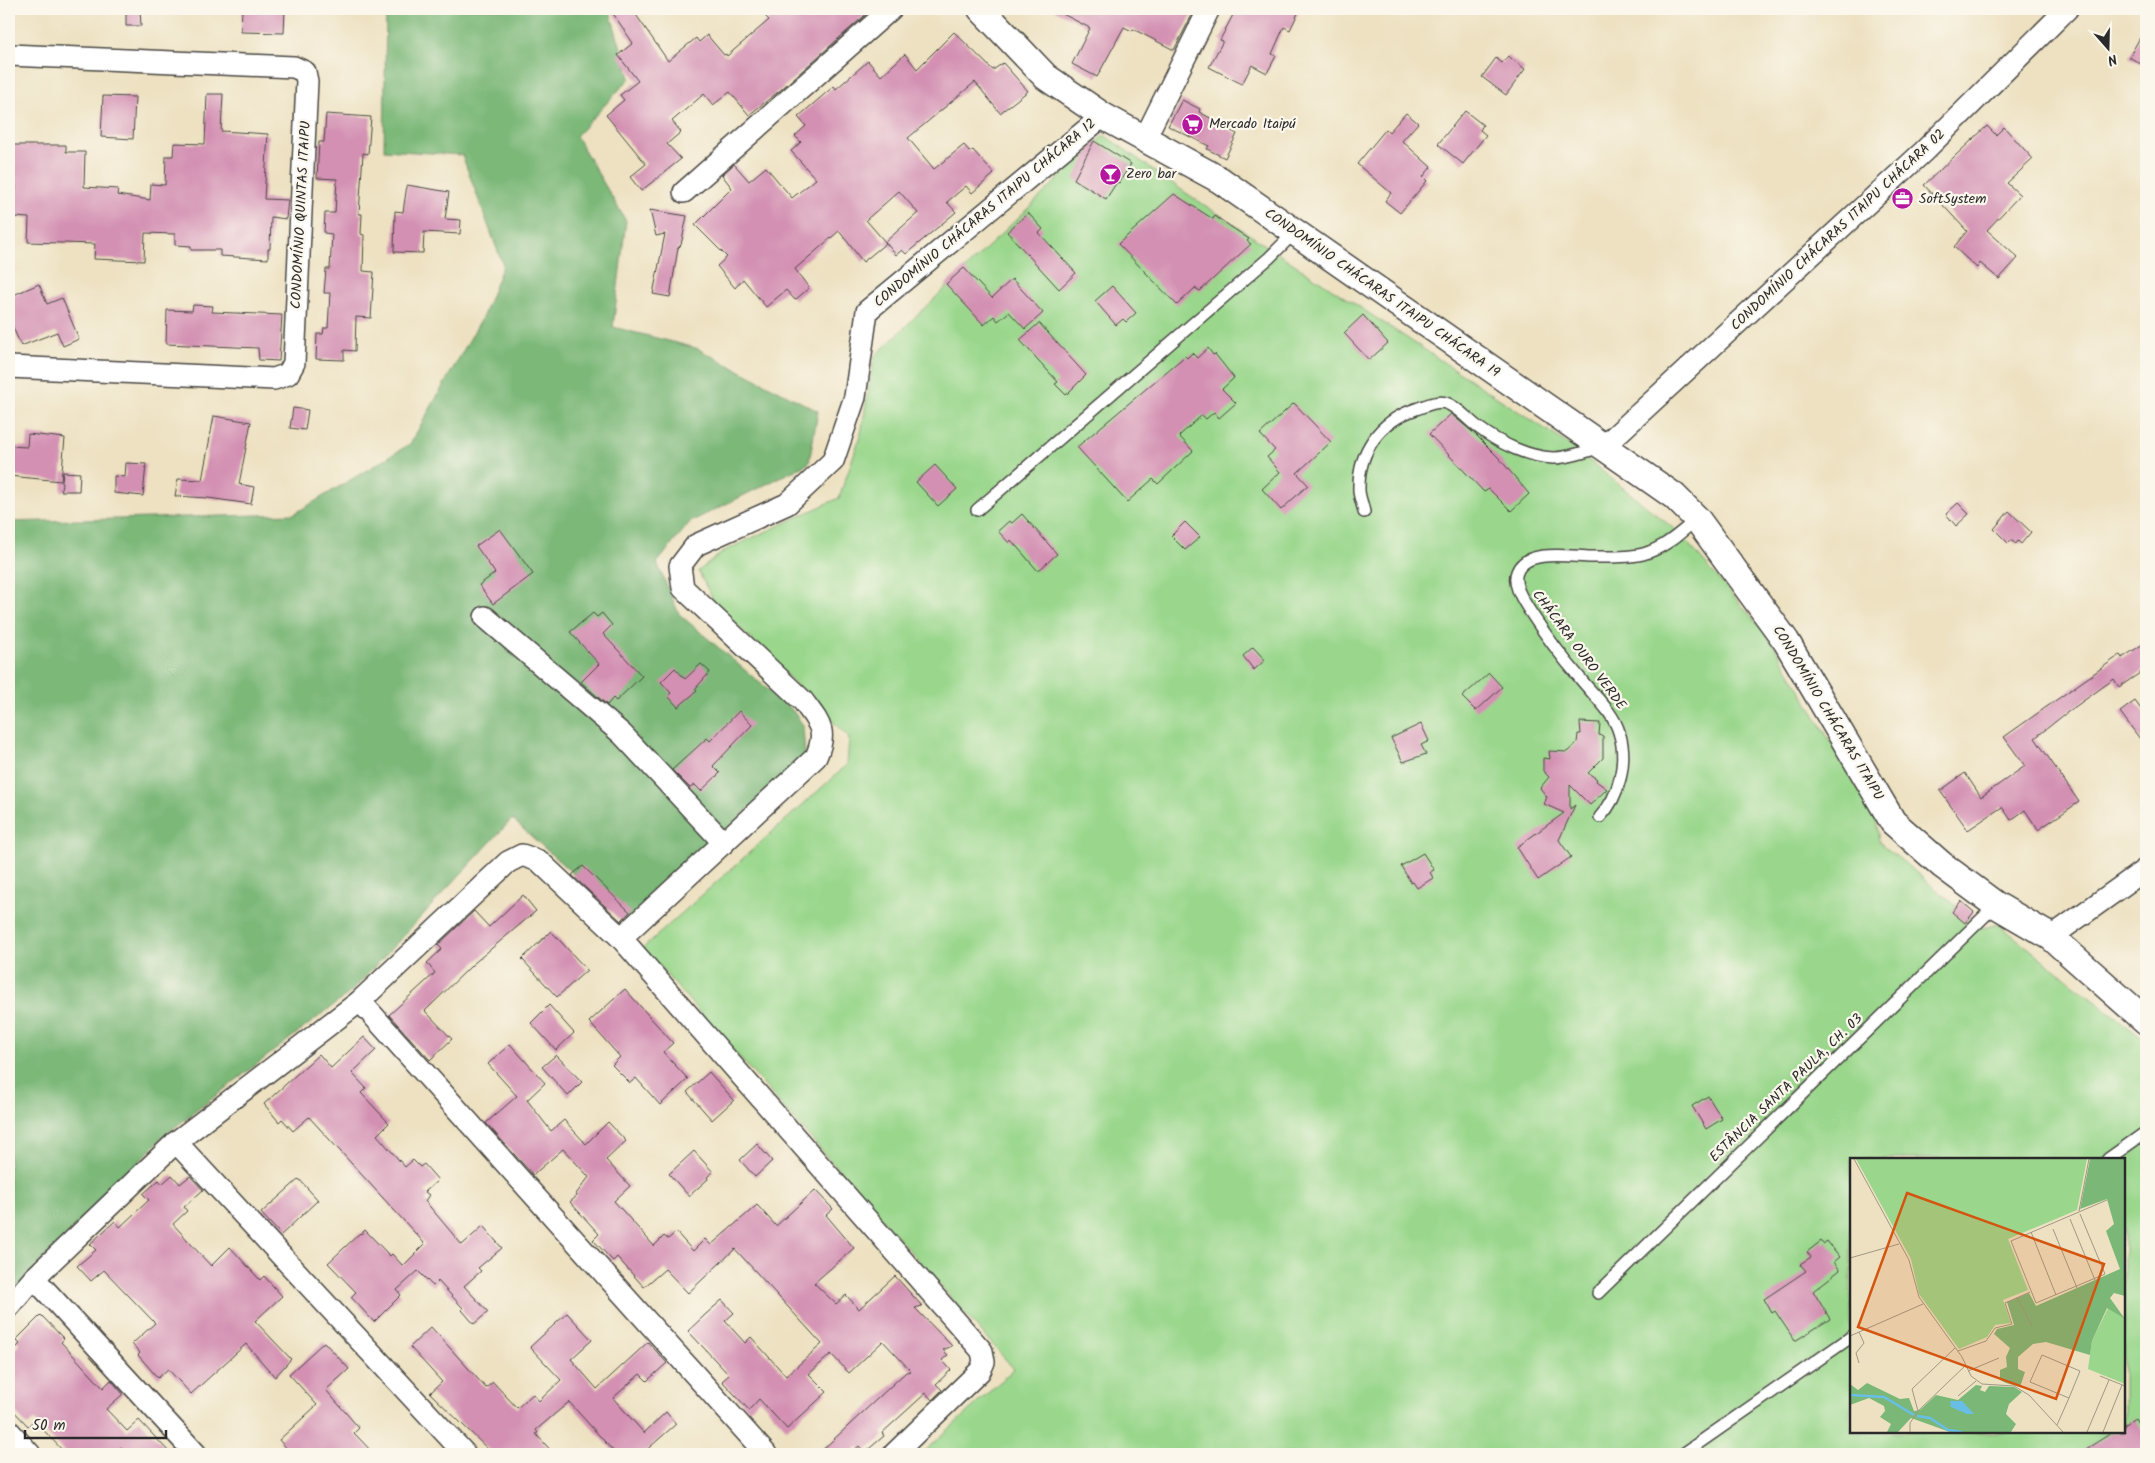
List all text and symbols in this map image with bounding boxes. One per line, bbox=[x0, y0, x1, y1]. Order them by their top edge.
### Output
north arrow bbox=[2082, 22, 2132, 72]
text: N bbox=[2104, 47, 2120, 71]
supermarket icon: Mercado Itaipú bbox=[1181, 112, 1205, 136]
street label: CONDOMÍNIO CHÁCARAS ITAIPU CHÁCARA 12 bbox=[869, 113, 1101, 313]
place label: Mercado Itaipú bbox=[1209, 113, 1296, 135]
street label: CONDOMÍNIO QUINTAS ITAIPU bbox=[285, 120, 317, 310]
street label: CONDOMÍNIO CHÁCARAS ITAIPU CHÁCARA 02 bbox=[1725, 124, 1951, 336]
bar icon: Zero bar bbox=[1098, 162, 1122, 186]
place label: Zero bar bbox=[1126, 163, 1177, 185]
office icon: SoftSystem bbox=[1891, 187, 1915, 211]
place label: SoftSystem bbox=[1919, 188, 1986, 210]
street label: CONDOMÍNIO CHÁCARAS ITAIPU CHÁCARA 19 bbox=[1260, 203, 1504, 383]
street label: CHÁCARA OURO VERDE bbox=[1526, 585, 1632, 715]
street label: CONDOMÍNIO CHÁCARAS ITAIPU bbox=[1767, 621, 1889, 805]
street label: ESTÂNCIA SANTA PAULA, CH. 03 bbox=[1704, 1008, 1868, 1168]
inset map bbox=[1850, 1158, 2125, 1433]
scale bar bbox=[25, 1408, 166, 1440]
text: 50 m bbox=[32, 1414, 66, 1438]

